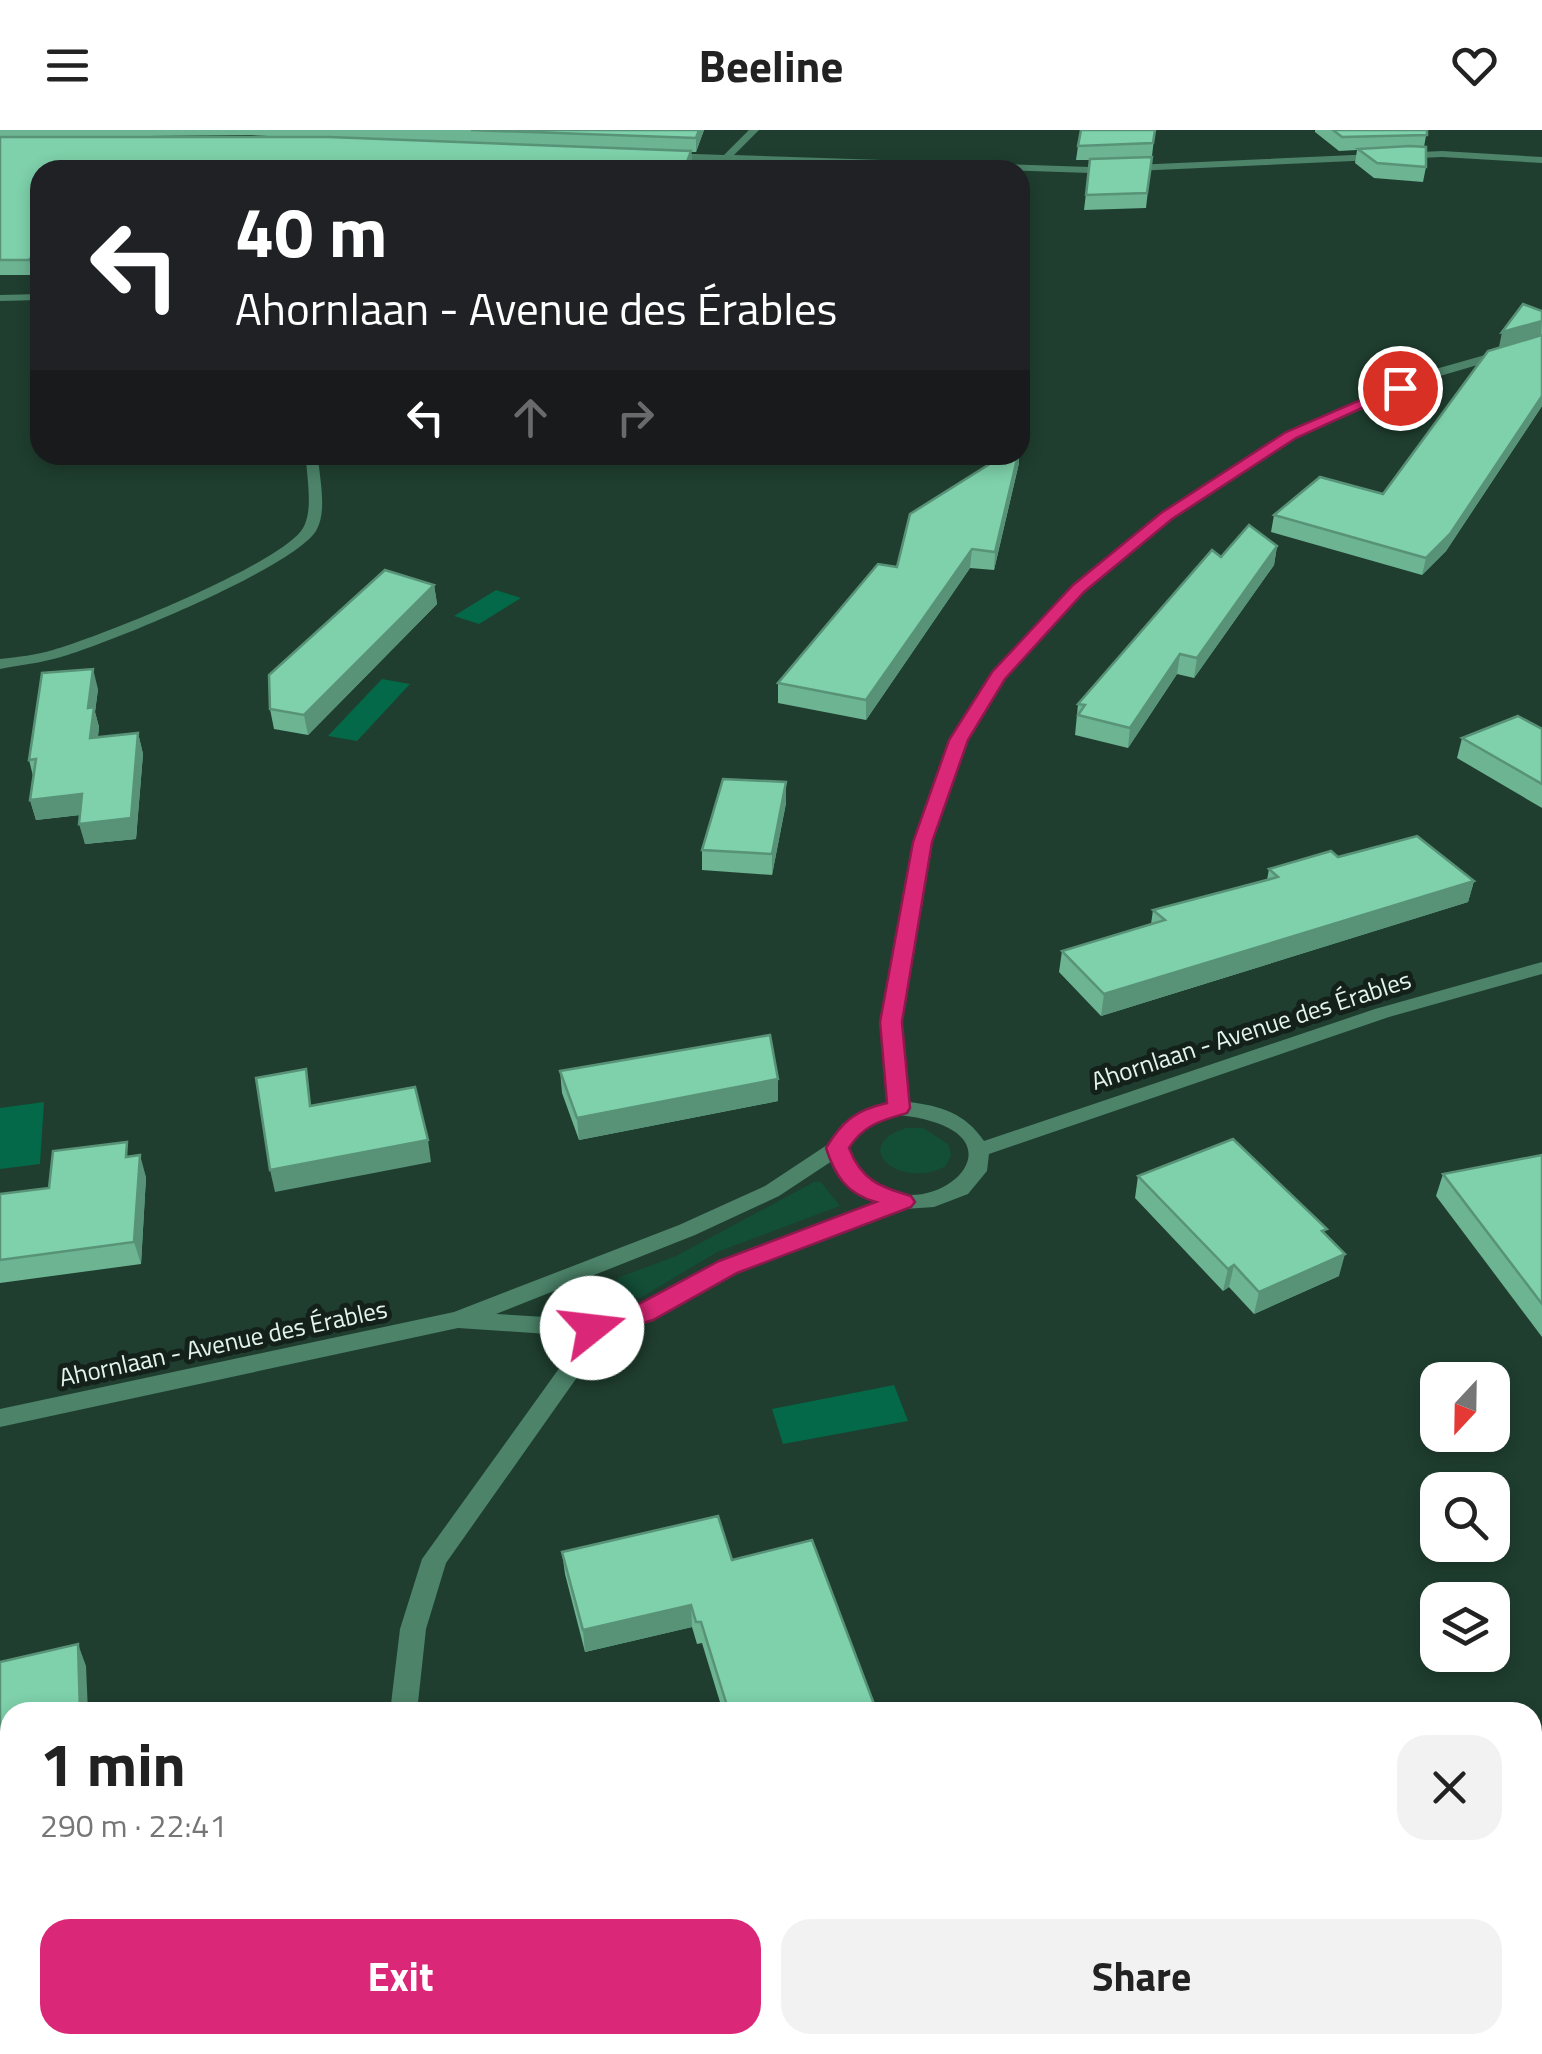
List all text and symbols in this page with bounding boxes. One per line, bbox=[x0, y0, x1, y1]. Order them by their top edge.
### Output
text: Beeline bbox=[699, 31, 843, 99]
icon: menu bbox=[40, 38, 95, 93]
icon: heart bbox=[1447, 38, 1502, 93]
text: 40 m bbox=[235, 178, 388, 284]
icon: left bbox=[70, 200, 200, 330]
text: Ahornlaan - Avenue des Érables bbox=[235, 274, 837, 342]
pin bbox=[1358, 346, 1443, 431]
icon: arrive bbox=[1373, 361, 1428, 416]
icon: left bbox=[398, 390, 453, 445]
icon: ahead bbox=[503, 390, 558, 445]
icon: right bbox=[608, 390, 663, 445]
street label: Ahornlaan - Avenue des Érables bbox=[1086, 960, 1416, 1100]
position arrow bbox=[540, 1276, 644, 1380]
street label: Ahornlaan - Avenue des Érables bbox=[55, 1290, 391, 1396]
north arrow bbox=[1420, 1362, 1510, 1452]
map controls bbox=[1420, 1362, 1510, 1672]
button: search bbox=[1420, 1472, 1510, 1562]
button: layers bbox=[1420, 1582, 1510, 1672]
text: 1 min bbox=[40, 1718, 186, 1809]
button: close bbox=[1397, 1735, 1502, 1840]
text: 290 m · 22:41 bbox=[40, 1801, 227, 1849]
button: Exit bbox=[40, 1919, 761, 2034]
button: Share bbox=[781, 1919, 1502, 2034]

